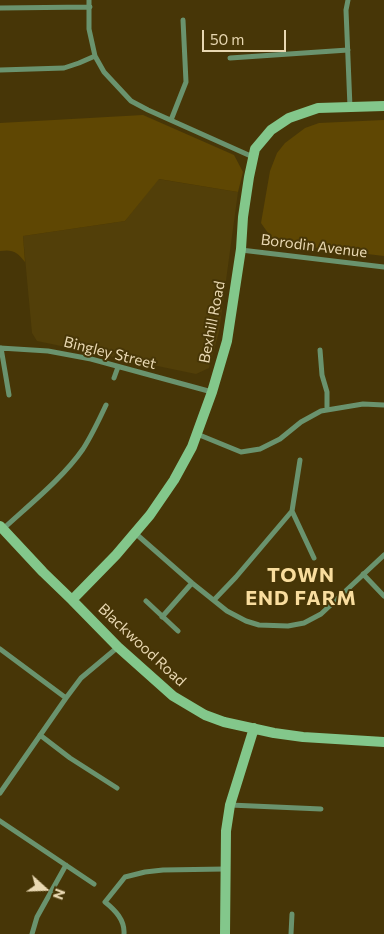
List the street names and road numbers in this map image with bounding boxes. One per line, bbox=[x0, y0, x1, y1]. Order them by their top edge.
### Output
street label: Borodin Avenue bbox=[260, 231, 368, 261]
street label: Bexhill Road bbox=[195, 279, 229, 365]
street label: Bingley Street bbox=[62, 333, 158, 373]
street label: Blackwood Road bbox=[94, 600, 190, 690]

